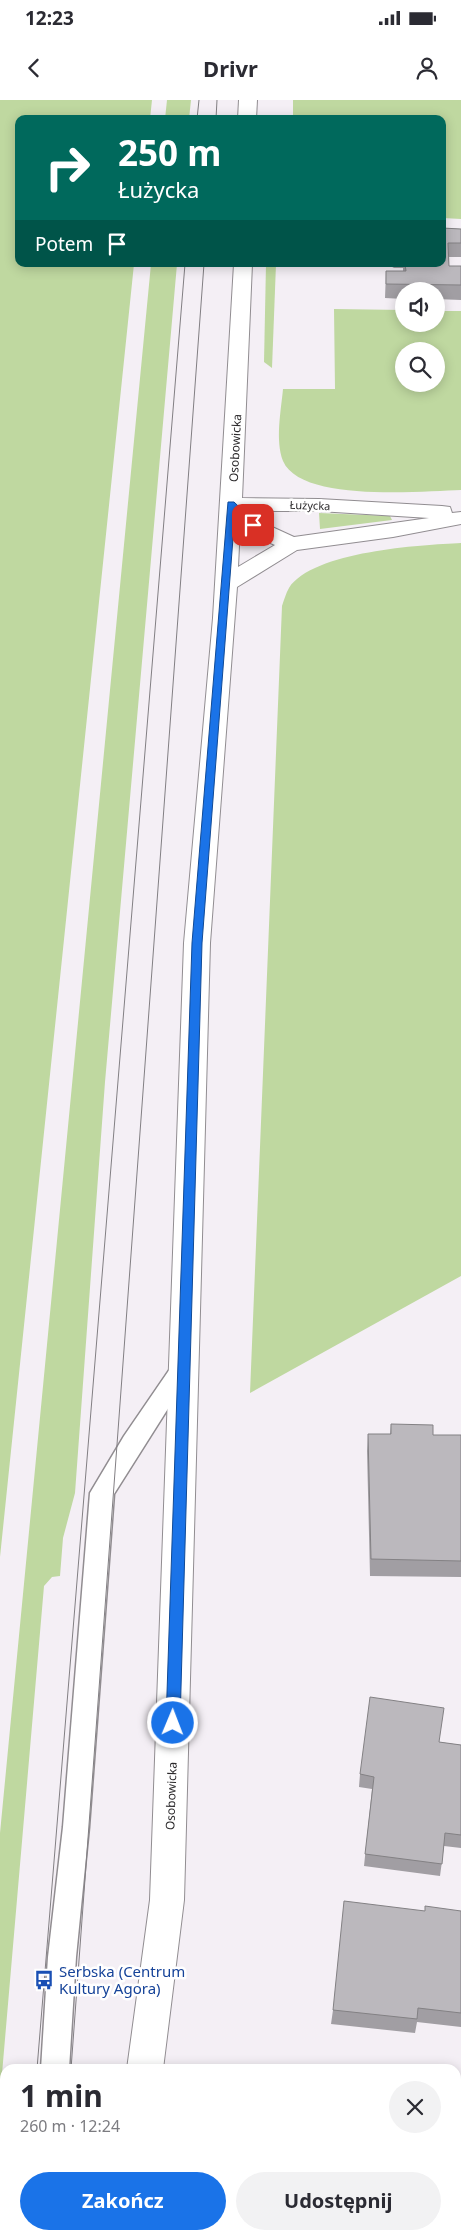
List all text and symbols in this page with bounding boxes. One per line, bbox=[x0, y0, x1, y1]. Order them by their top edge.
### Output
text: 12:23 bbox=[25, 5, 74, 31]
text: Drivr bbox=[203, 53, 258, 83]
icon: back bbox=[20, 54, 48, 82]
icon: person bbox=[413, 54, 441, 82]
text: 250 m bbox=[118, 129, 221, 176]
icon: right bbox=[35, 135, 100, 200]
text: Łużycka bbox=[118, 174, 199, 204]
icon: arrive bbox=[103, 230, 131, 258]
text: Potem bbox=[35, 231, 93, 257]
map controls bbox=[395, 282, 445, 392]
button: sound bbox=[395, 282, 445, 332]
button: search bbox=[395, 342, 445, 392]
street label: Osobowicka bbox=[225, 413, 245, 483]
street label: Łużycka bbox=[289, 497, 331, 513]
pin bbox=[232, 504, 274, 546]
icon: arrive bbox=[239, 511, 267, 539]
position arrow bbox=[146, 1696, 198, 1748]
street label: Osobowicka bbox=[161, 1762, 181, 1830]
place label: Serbska (Centrum Kultury Agora) bbox=[59, 1961, 185, 1998]
bus stop icon: Serbska (Centrum Kultury Agora) bbox=[33, 1969, 55, 1991]
text: 1 min bbox=[20, 2075, 103, 2116]
button: close bbox=[389, 2081, 441, 2133]
text: 260 m · 12:24 bbox=[20, 2115, 120, 2137]
button: Zakończ bbox=[20, 2172, 226, 2230]
button: Udostępnij bbox=[236, 2172, 441, 2230]

